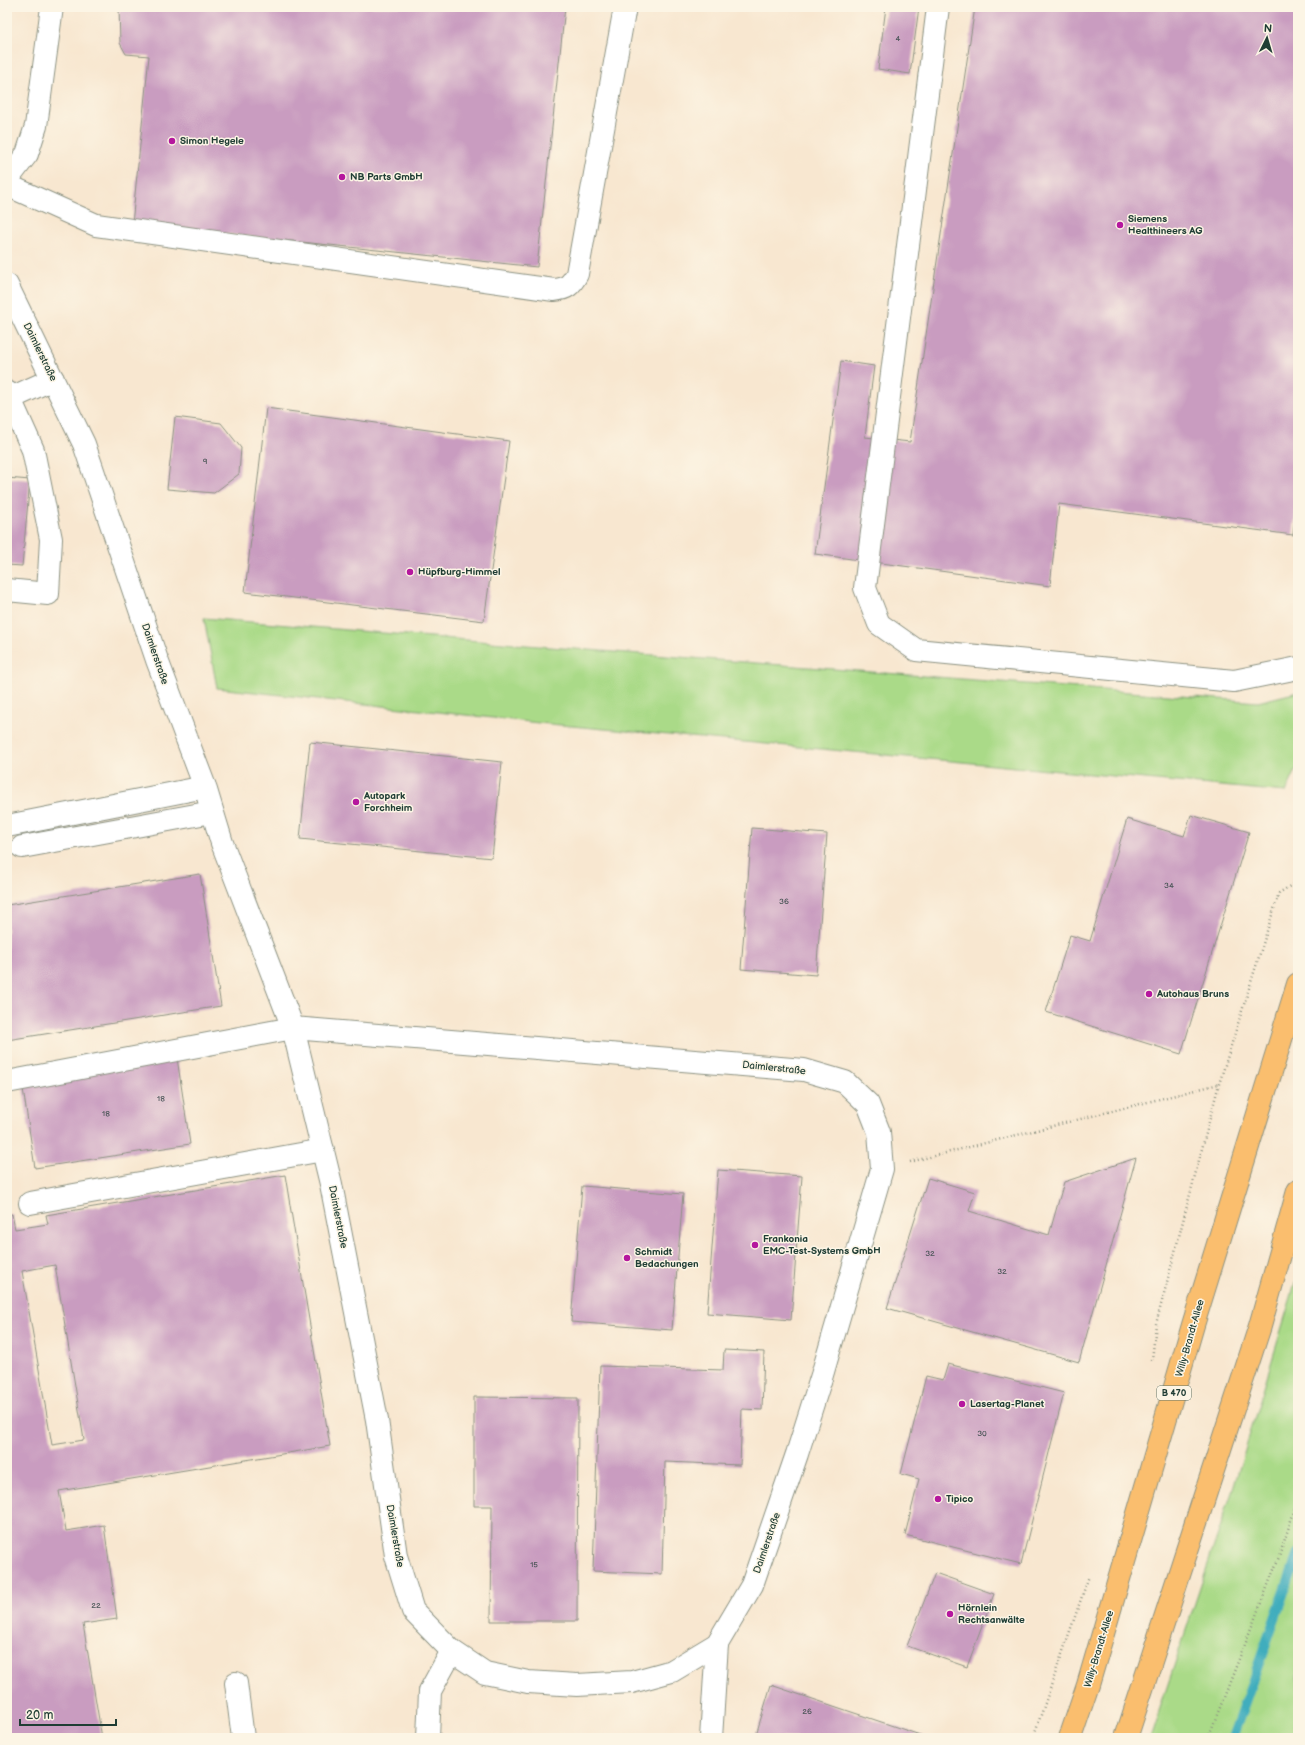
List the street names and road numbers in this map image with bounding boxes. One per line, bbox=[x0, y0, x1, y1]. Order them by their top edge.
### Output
street label: Daimlerstraße bbox=[21, 321, 59, 383]
street label: Daimlerstraße bbox=[139, 622, 171, 686]
street label: Daimlerstraße bbox=[742, 1059, 806, 1077]
street label: Daimlerstraße bbox=[326, 1185, 350, 1249]
street label: Willy-Brandt-Allee bbox=[1173, 1298, 1207, 1378]
road number: B 470 bbox=[1157, 1386, 1191, 1400]
street label: Daimlerstraße bbox=[384, 1504, 406, 1568]
street label: Daimlerstraße bbox=[751, 1511, 783, 1575]
street label: Willy-Brandt-Allee bbox=[1082, 1609, 1116, 1689]

